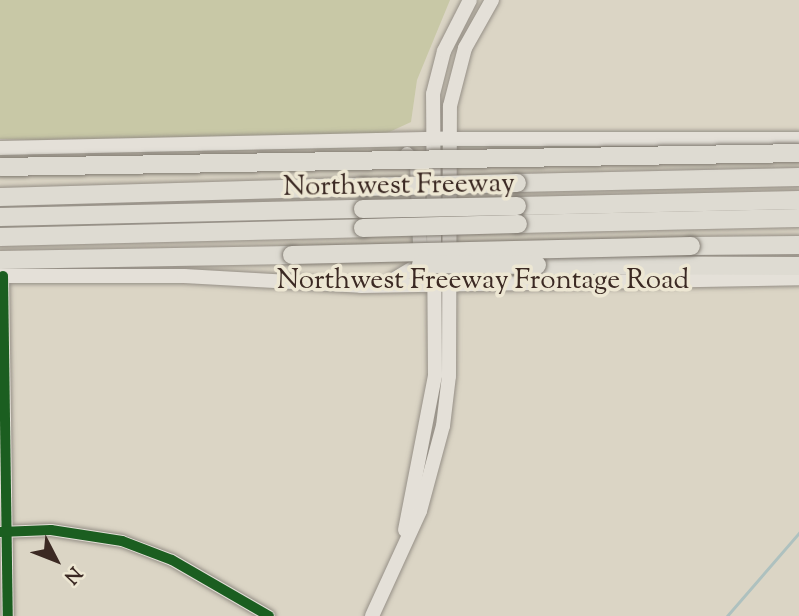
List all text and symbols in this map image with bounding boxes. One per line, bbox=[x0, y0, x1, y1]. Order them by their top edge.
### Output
street label: Northwest Freeway bbox=[283, 167, 515, 205]
street label: Northwest Freeway Frontage Road bbox=[277, 264, 689, 298]
north arrow bbox=[21, 525, 91, 595]
text: N bbox=[57, 560, 87, 589]

